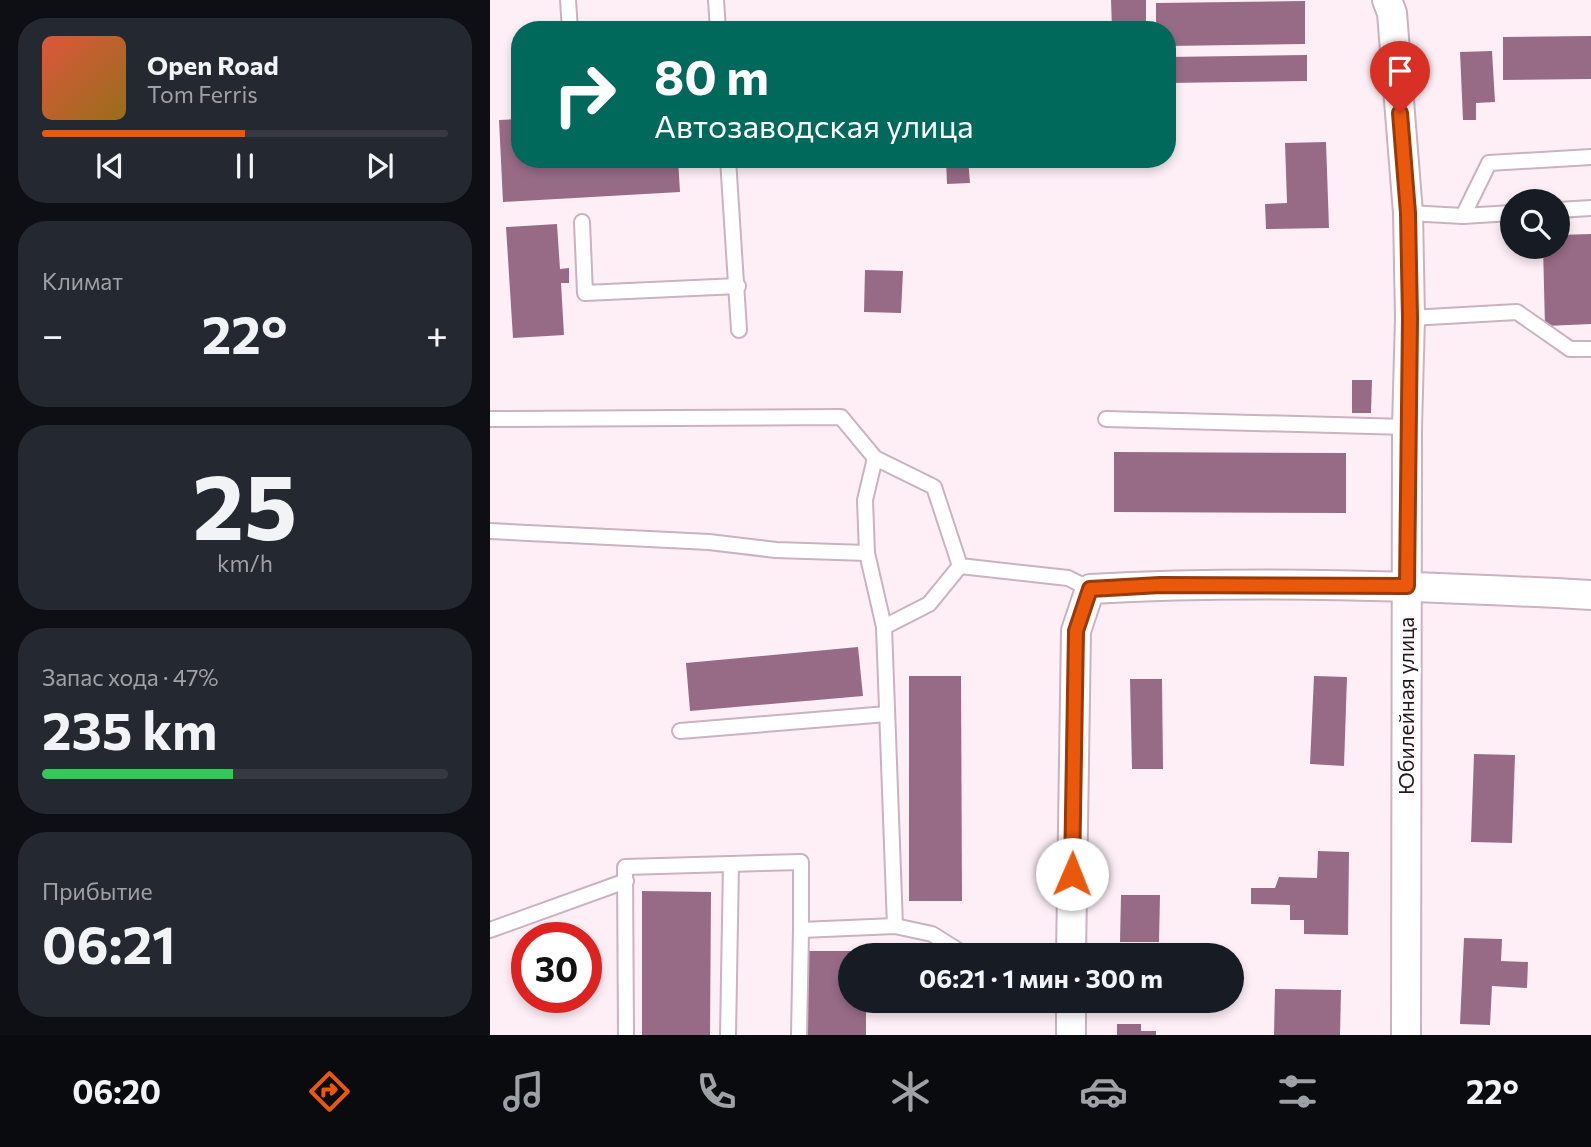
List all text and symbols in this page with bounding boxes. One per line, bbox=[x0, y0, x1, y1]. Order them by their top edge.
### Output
pin bbox=[1370, 41, 1430, 113]
text: 80 m bbox=[654, 45, 769, 105]
text: Open Road bbox=[147, 49, 279, 80]
icon: right bbox=[539, 49, 630, 140]
icon: arrive bbox=[1381, 52, 1419, 90]
text: Tom Ferris bbox=[147, 80, 258, 108]
text: Автозаводская улица bbox=[654, 105, 974, 145]
icon: previous bbox=[91, 147, 129, 185]
icon: pause bbox=[226, 147, 264, 185]
icon: next bbox=[361, 147, 399, 185]
map controls bbox=[1500, 189, 1570, 259]
button: search bbox=[1500, 189, 1570, 259]
text: Климат bbox=[42, 267, 123, 295]
text: 22° bbox=[202, 301, 287, 365]
text: − bbox=[42, 310, 64, 357]
text: + bbox=[426, 310, 448, 357]
text: 25 bbox=[193, 447, 297, 559]
text: km/h bbox=[217, 549, 273, 577]
street label: Юбилейная улица bbox=[1393, 617, 1418, 795]
text: Запас хода · 47% bbox=[42, 663, 219, 691]
text: 235 km bbox=[42, 697, 217, 761]
position arrow bbox=[1035, 837, 1109, 911]
text: Прибытие bbox=[42, 877, 153, 905]
text: 06:21 bbox=[42, 911, 176, 975]
speed limit sign: 30 bbox=[511, 922, 602, 1013]
text: 06:21 · 1 мин · 300 m bbox=[919, 962, 1163, 993]
icon: directions bbox=[305, 1067, 354, 1116]
icon: music bbox=[499, 1067, 548, 1116]
icon: phone bbox=[692, 1067, 741, 1116]
icon: climate bbox=[886, 1067, 935, 1116]
icon: car bbox=[1079, 1067, 1128, 1116]
icon: filters bbox=[1273, 1067, 1322, 1116]
text: 06:20 bbox=[72, 1071, 161, 1111]
text: 22° bbox=[1466, 1071, 1519, 1111]

